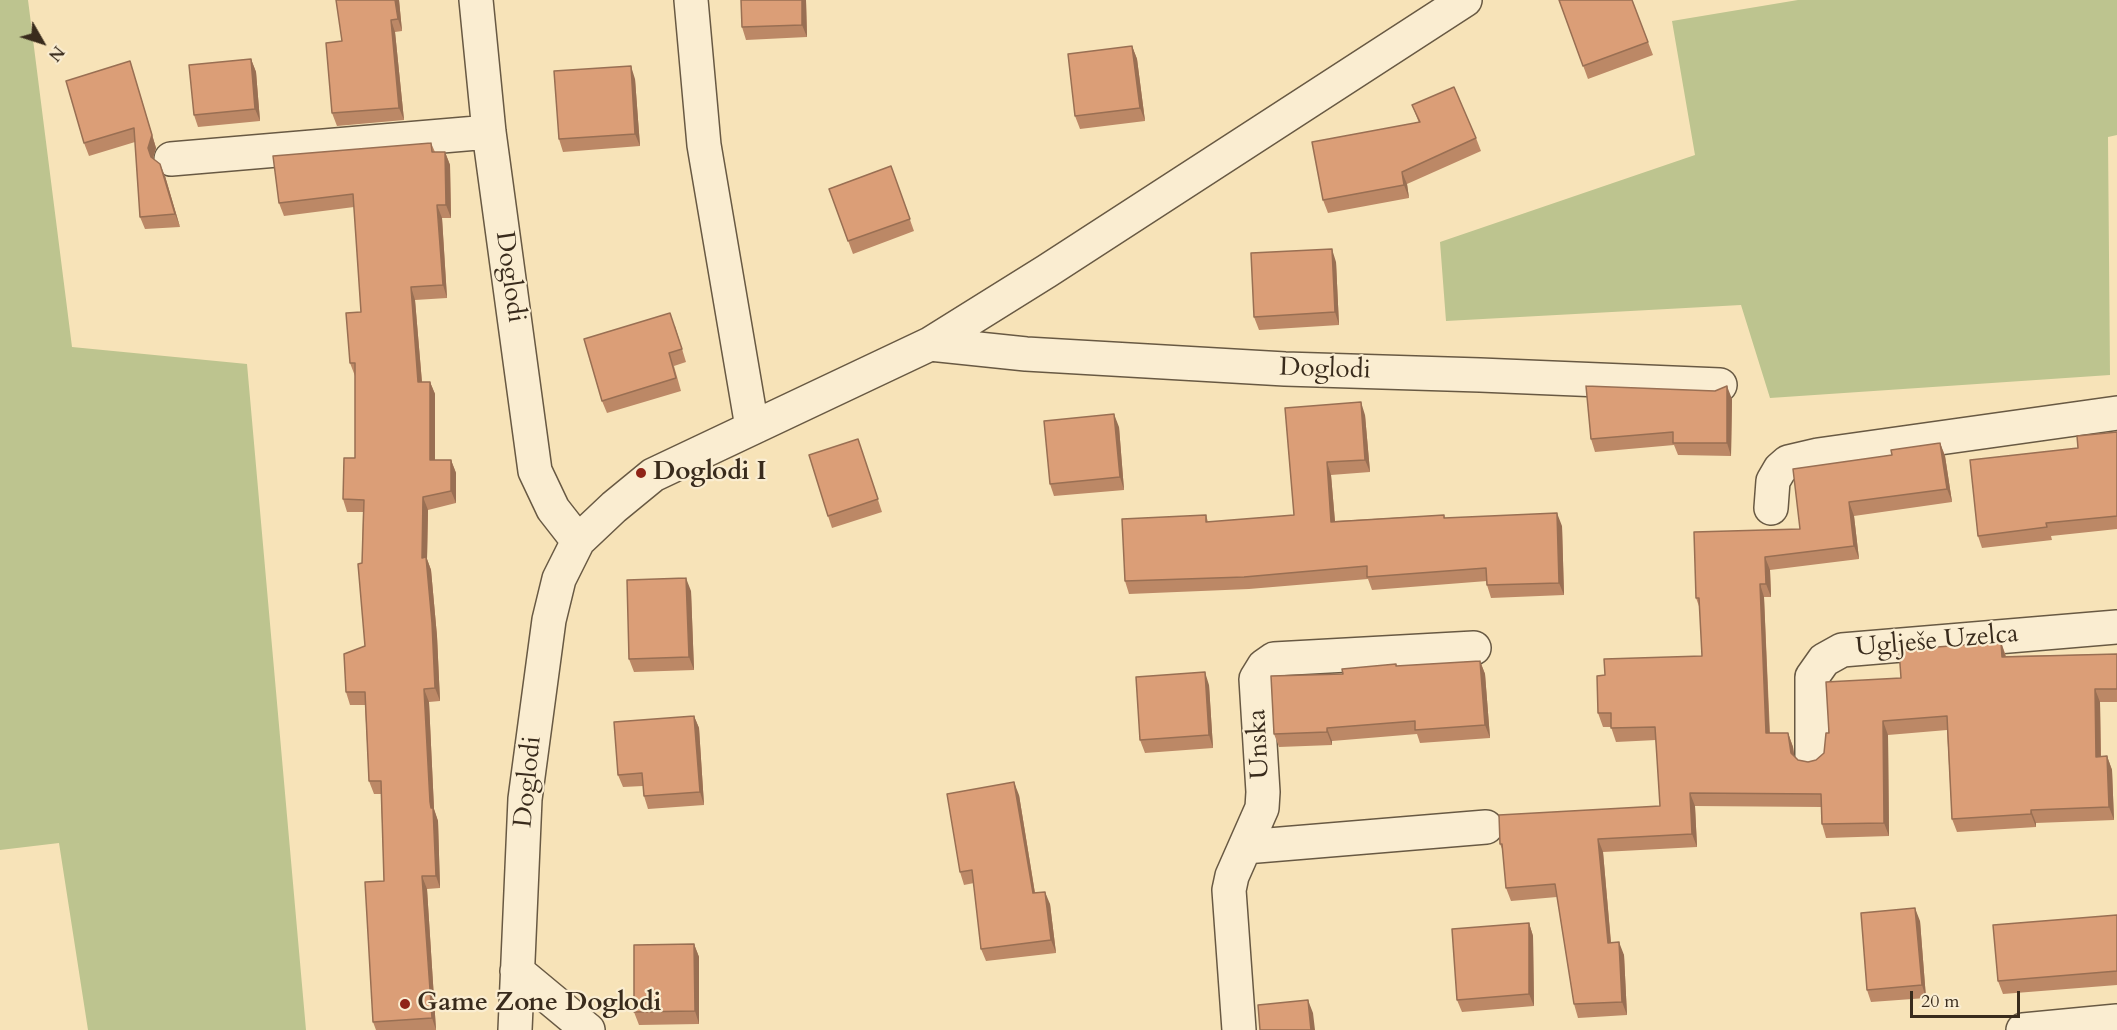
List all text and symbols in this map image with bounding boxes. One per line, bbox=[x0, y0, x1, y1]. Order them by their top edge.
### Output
north arrow bbox=[12, 12, 72, 72]
text: N bbox=[43, 41, 69, 66]
street label: Doglodi bbox=[487, 229, 531, 325]
street label: Doglodi bbox=[1279, 353, 1371, 387]
place label: Doglodi I bbox=[653, 457, 767, 489]
marker: Doglodi I bbox=[634, 466, 648, 480]
street label: Uglješe Uzelca bbox=[1854, 619, 2020, 665]
street label: Unska bbox=[1243, 708, 1277, 780]
street label: Doglodi bbox=[509, 735, 549, 829]
scale bar bbox=[1913, 979, 2022, 1017]
place label: Game Zone Doglodi bbox=[417, 988, 661, 1020]
text: 20 m bbox=[1921, 989, 1960, 1014]
marker: Game Zone Doglodi bbox=[398, 997, 412, 1011]

